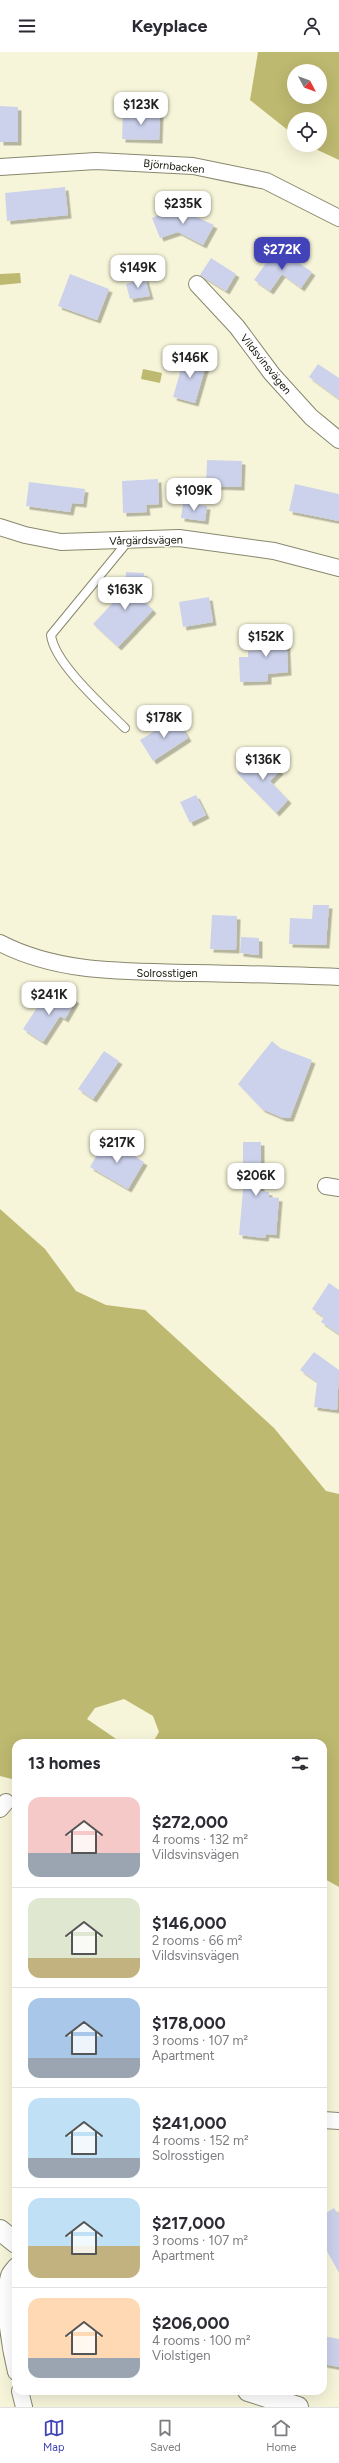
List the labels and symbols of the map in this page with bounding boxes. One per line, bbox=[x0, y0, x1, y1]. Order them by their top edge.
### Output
north arrow bbox=[287, 64, 327, 104]
pin: $123K bbox=[113, 92, 169, 126]
street label: Björnbacken bbox=[143, 157, 205, 176]
pin: $235K bbox=[155, 191, 211, 225]
pin: $272K bbox=[254, 237, 310, 271]
pin: $149K bbox=[110, 255, 166, 289]
street label: Vildsvinsvägen bbox=[237, 332, 294, 397]
pin: $146K bbox=[162, 345, 218, 379]
pin: $109K bbox=[166, 478, 222, 512]
street label: Vårgärdsvägen bbox=[109, 533, 183, 548]
pin: $163K bbox=[97, 577, 153, 611]
pin: $152K bbox=[238, 624, 294, 658]
pin: $178K bbox=[136, 705, 192, 739]
pin: $136K bbox=[235, 747, 291, 781]
street label: Solrosstigen bbox=[136, 967, 198, 980]
pin: $241K bbox=[21, 982, 77, 1016]
pin: $217K bbox=[89, 1130, 145, 1164]
pin: $206K bbox=[228, 1163, 284, 1197]

